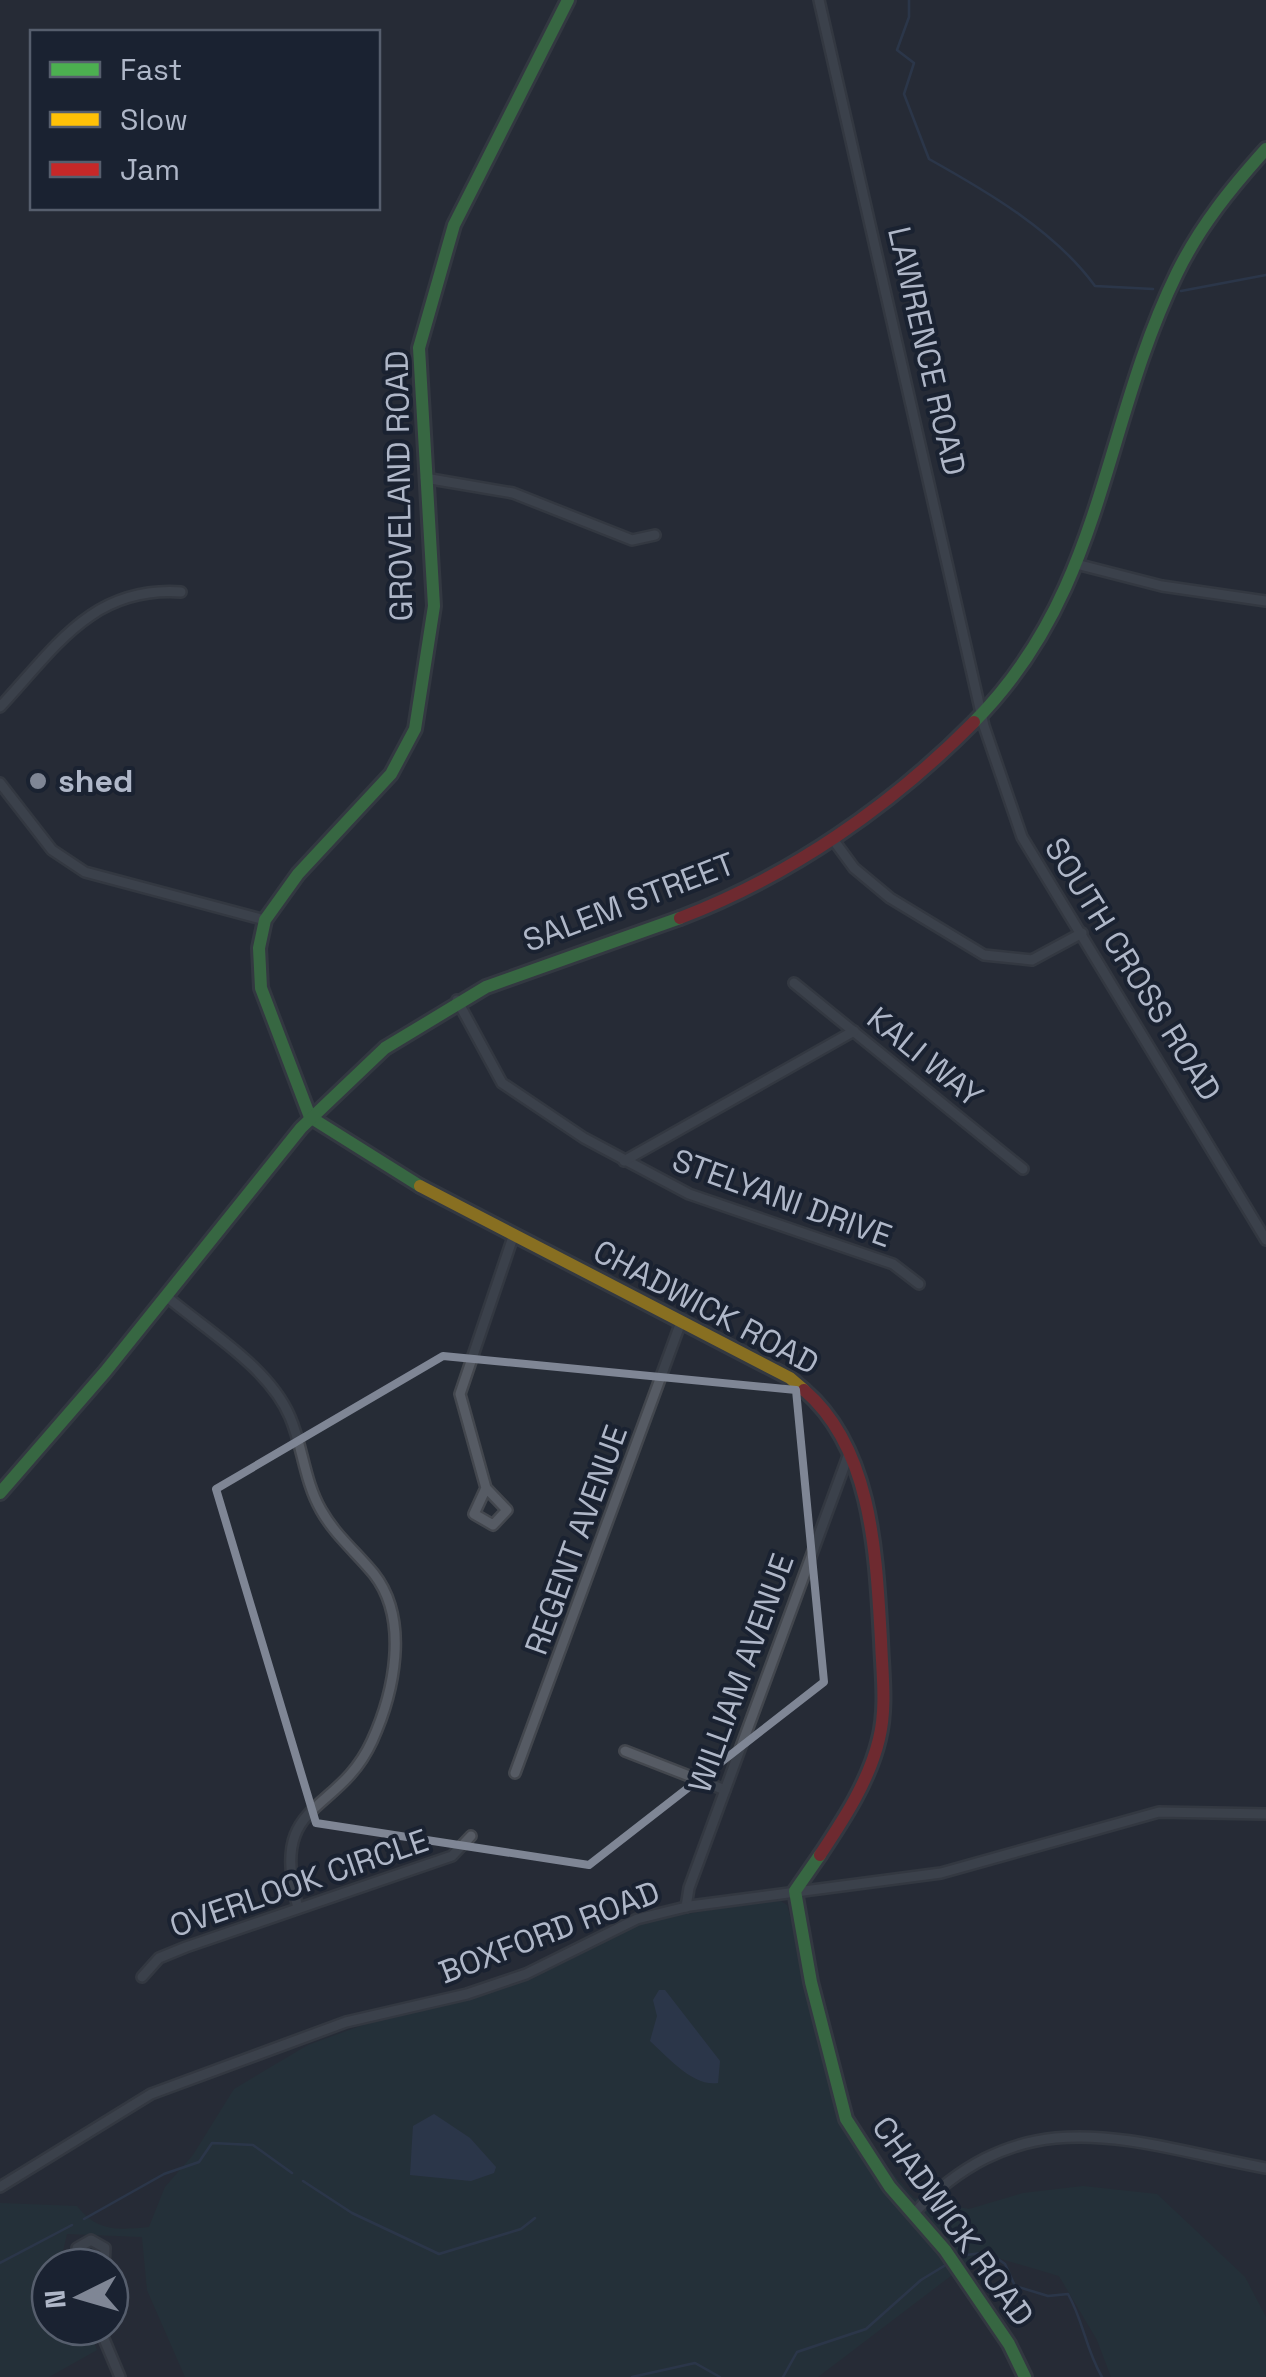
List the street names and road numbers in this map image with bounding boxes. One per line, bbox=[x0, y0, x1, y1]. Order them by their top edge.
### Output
street label: LAWRENCE ROAD bbox=[879, 223, 975, 479]
street label: GROVELAND ROAD bbox=[377, 350, 421, 622]
street label: SOUTH CROSS ROAD bbox=[1036, 830, 1230, 1108]
street label: SALEM STREET bbox=[517, 843, 741, 961]
street label: KALI WAY bbox=[859, 998, 991, 1116]
street label: STELYANI DRIVE bbox=[667, 1140, 897, 1256]
street label: CHADWICK ROAD bbox=[586, 1231, 826, 1383]
street label: REGENT AVENUE bbox=[516, 1420, 636, 1660]
street label: WILLIAM AVENUE bbox=[679, 1548, 803, 1798]
street label: OVERLOOK CIRCLE bbox=[164, 1820, 434, 1946]
street label: BOXFORD ROAD bbox=[433, 1872, 665, 1992]
street label: CHADWICK ROAD bbox=[864, 2108, 1042, 2334]

